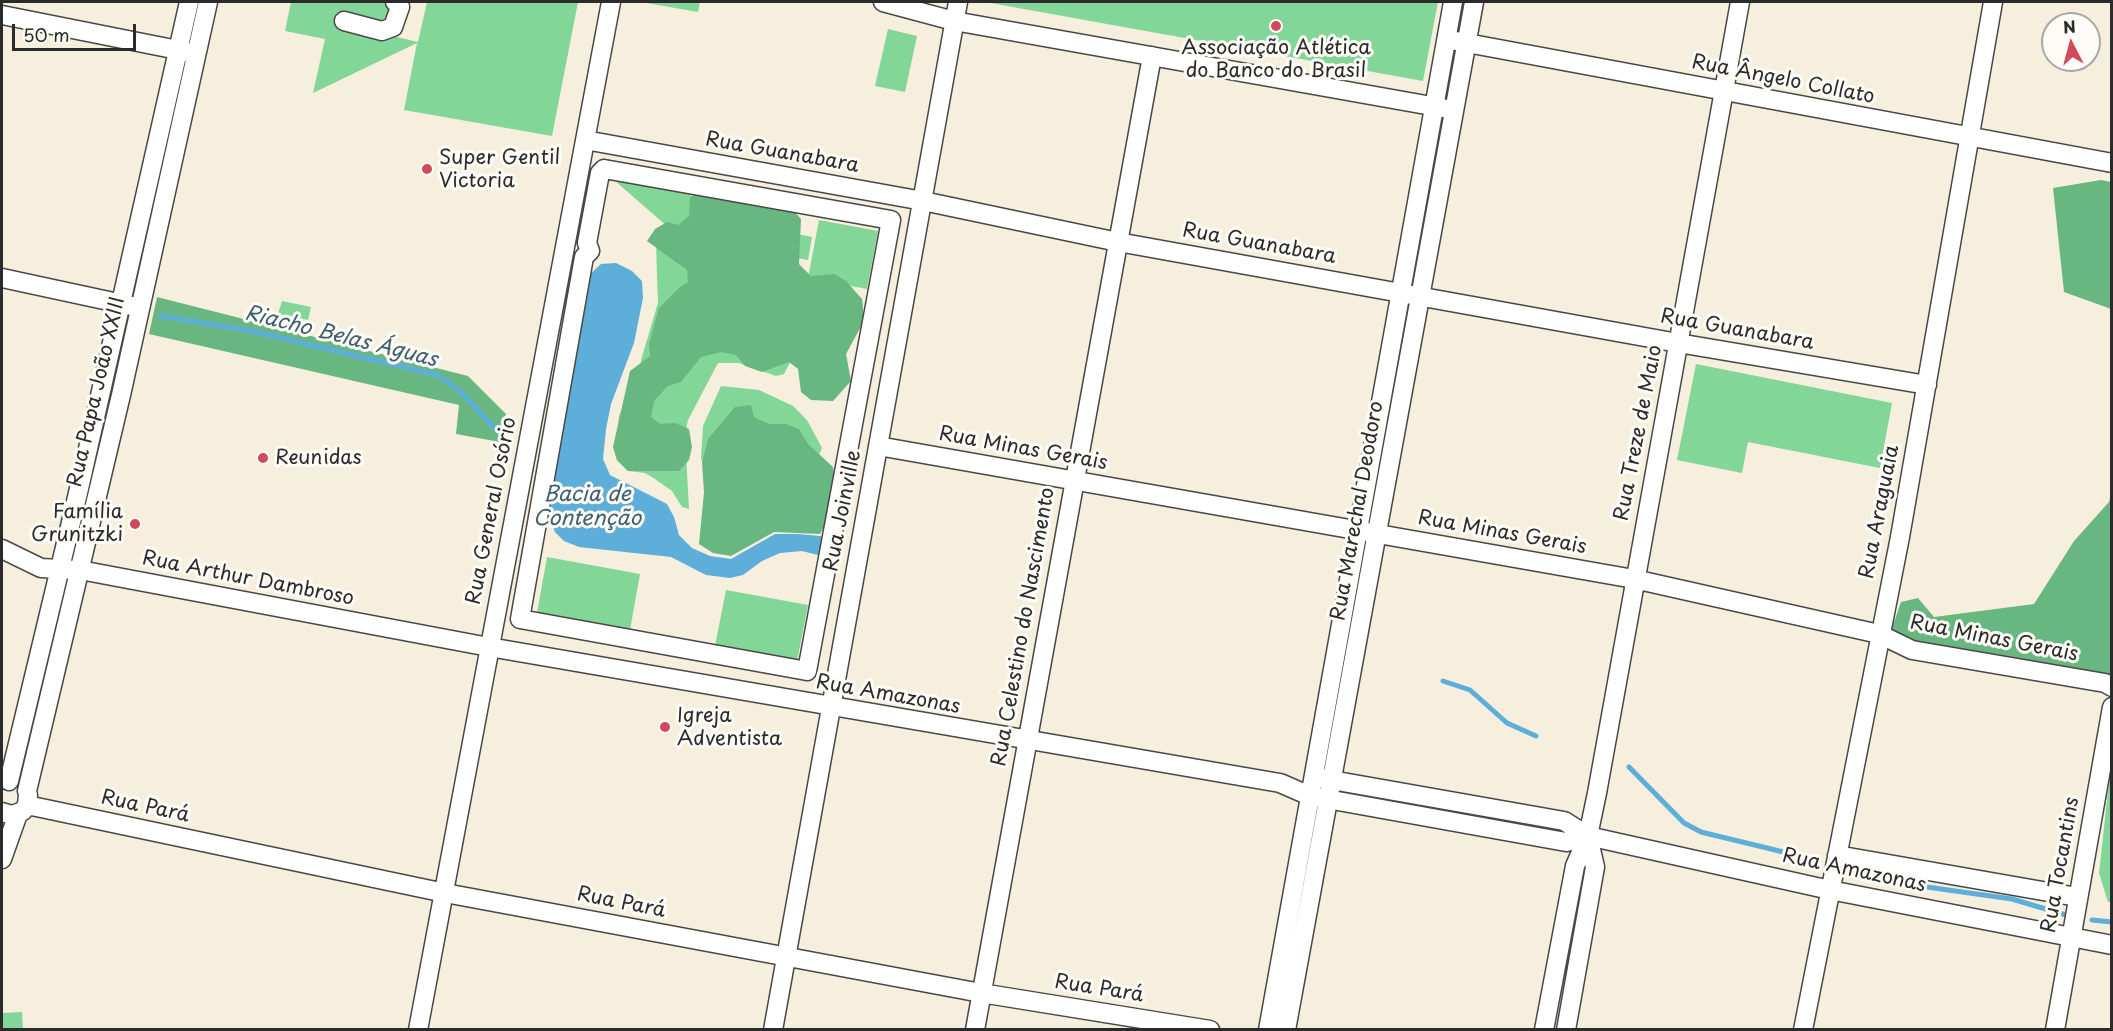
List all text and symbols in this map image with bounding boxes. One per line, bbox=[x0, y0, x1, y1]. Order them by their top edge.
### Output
scale bar bbox=[15, 12, 140, 50]
north arrow bbox=[2041, 12, 2101, 72]
text: N bbox=[2062, 13, 2077, 39]
marker: Associação Atlética do Banco do Brasil bbox=[1269, 19, 1283, 33]
text: 50 m bbox=[23, 21, 70, 48]
place label: Associação Atlética do Banco do Brasil bbox=[1181, 36, 1371, 83]
street label: Rua Ângelo Collato bbox=[1689, 50, 1877, 110]
street label: Rua Guanabara bbox=[703, 128, 861, 178]
place label: Super Gentil Victoria bbox=[439, 146, 560, 193]
marker: Super Gentil Victoria bbox=[420, 162, 434, 176]
street label: Rua Guanabara bbox=[1180, 219, 1338, 269]
street label: Rua Papa João XXIII bbox=[63, 295, 131, 489]
water label: Riacho Belas Águas bbox=[242, 301, 440, 373]
street label: Rua Guanabara bbox=[1658, 305, 1816, 355]
street label: Rua Treze de Maio bbox=[1610, 343, 1668, 523]
street label: Rua Marechal Deodoro bbox=[1327, 399, 1389, 623]
street label: Rua General Osório bbox=[462, 415, 522, 607]
street label: Rua Minas Gerais bbox=[937, 422, 1109, 476]
street label: Rua Araguaia bbox=[1855, 443, 1905, 581]
place label: Reunidas bbox=[275, 446, 362, 470]
street label: Rua Joinville bbox=[819, 448, 867, 574]
marker: Reunidas bbox=[256, 451, 270, 465]
water label: Bacia de Contenção bbox=[533, 482, 641, 532]
street label: Rua Celestino do Nascimento bbox=[988, 486, 1060, 768]
place label: Família Grunitzki bbox=[31, 500, 123, 547]
street label: Rua Minas Gerais bbox=[1416, 506, 1588, 560]
marker: Família Grunitzki bbox=[128, 517, 142, 531]
street label: Rua Arthur Dambroso bbox=[140, 547, 356, 611]
street label: Rua Minas Gerais bbox=[1908, 611, 2080, 667]
street label: Rua Amazonas bbox=[814, 670, 962, 720]
place label: Igreja Adventista bbox=[677, 704, 782, 751]
marker: Igreja Adventista bbox=[658, 720, 672, 734]
street label: Rua Pará bbox=[99, 786, 191, 828]
street label: Rua Tocantins bbox=[2037, 795, 2085, 935]
street label: Rua Amazonas bbox=[1780, 844, 1928, 898]
street label: Rua Pará bbox=[575, 883, 667, 923]
street label: Rua Pará bbox=[1053, 970, 1145, 1008]

